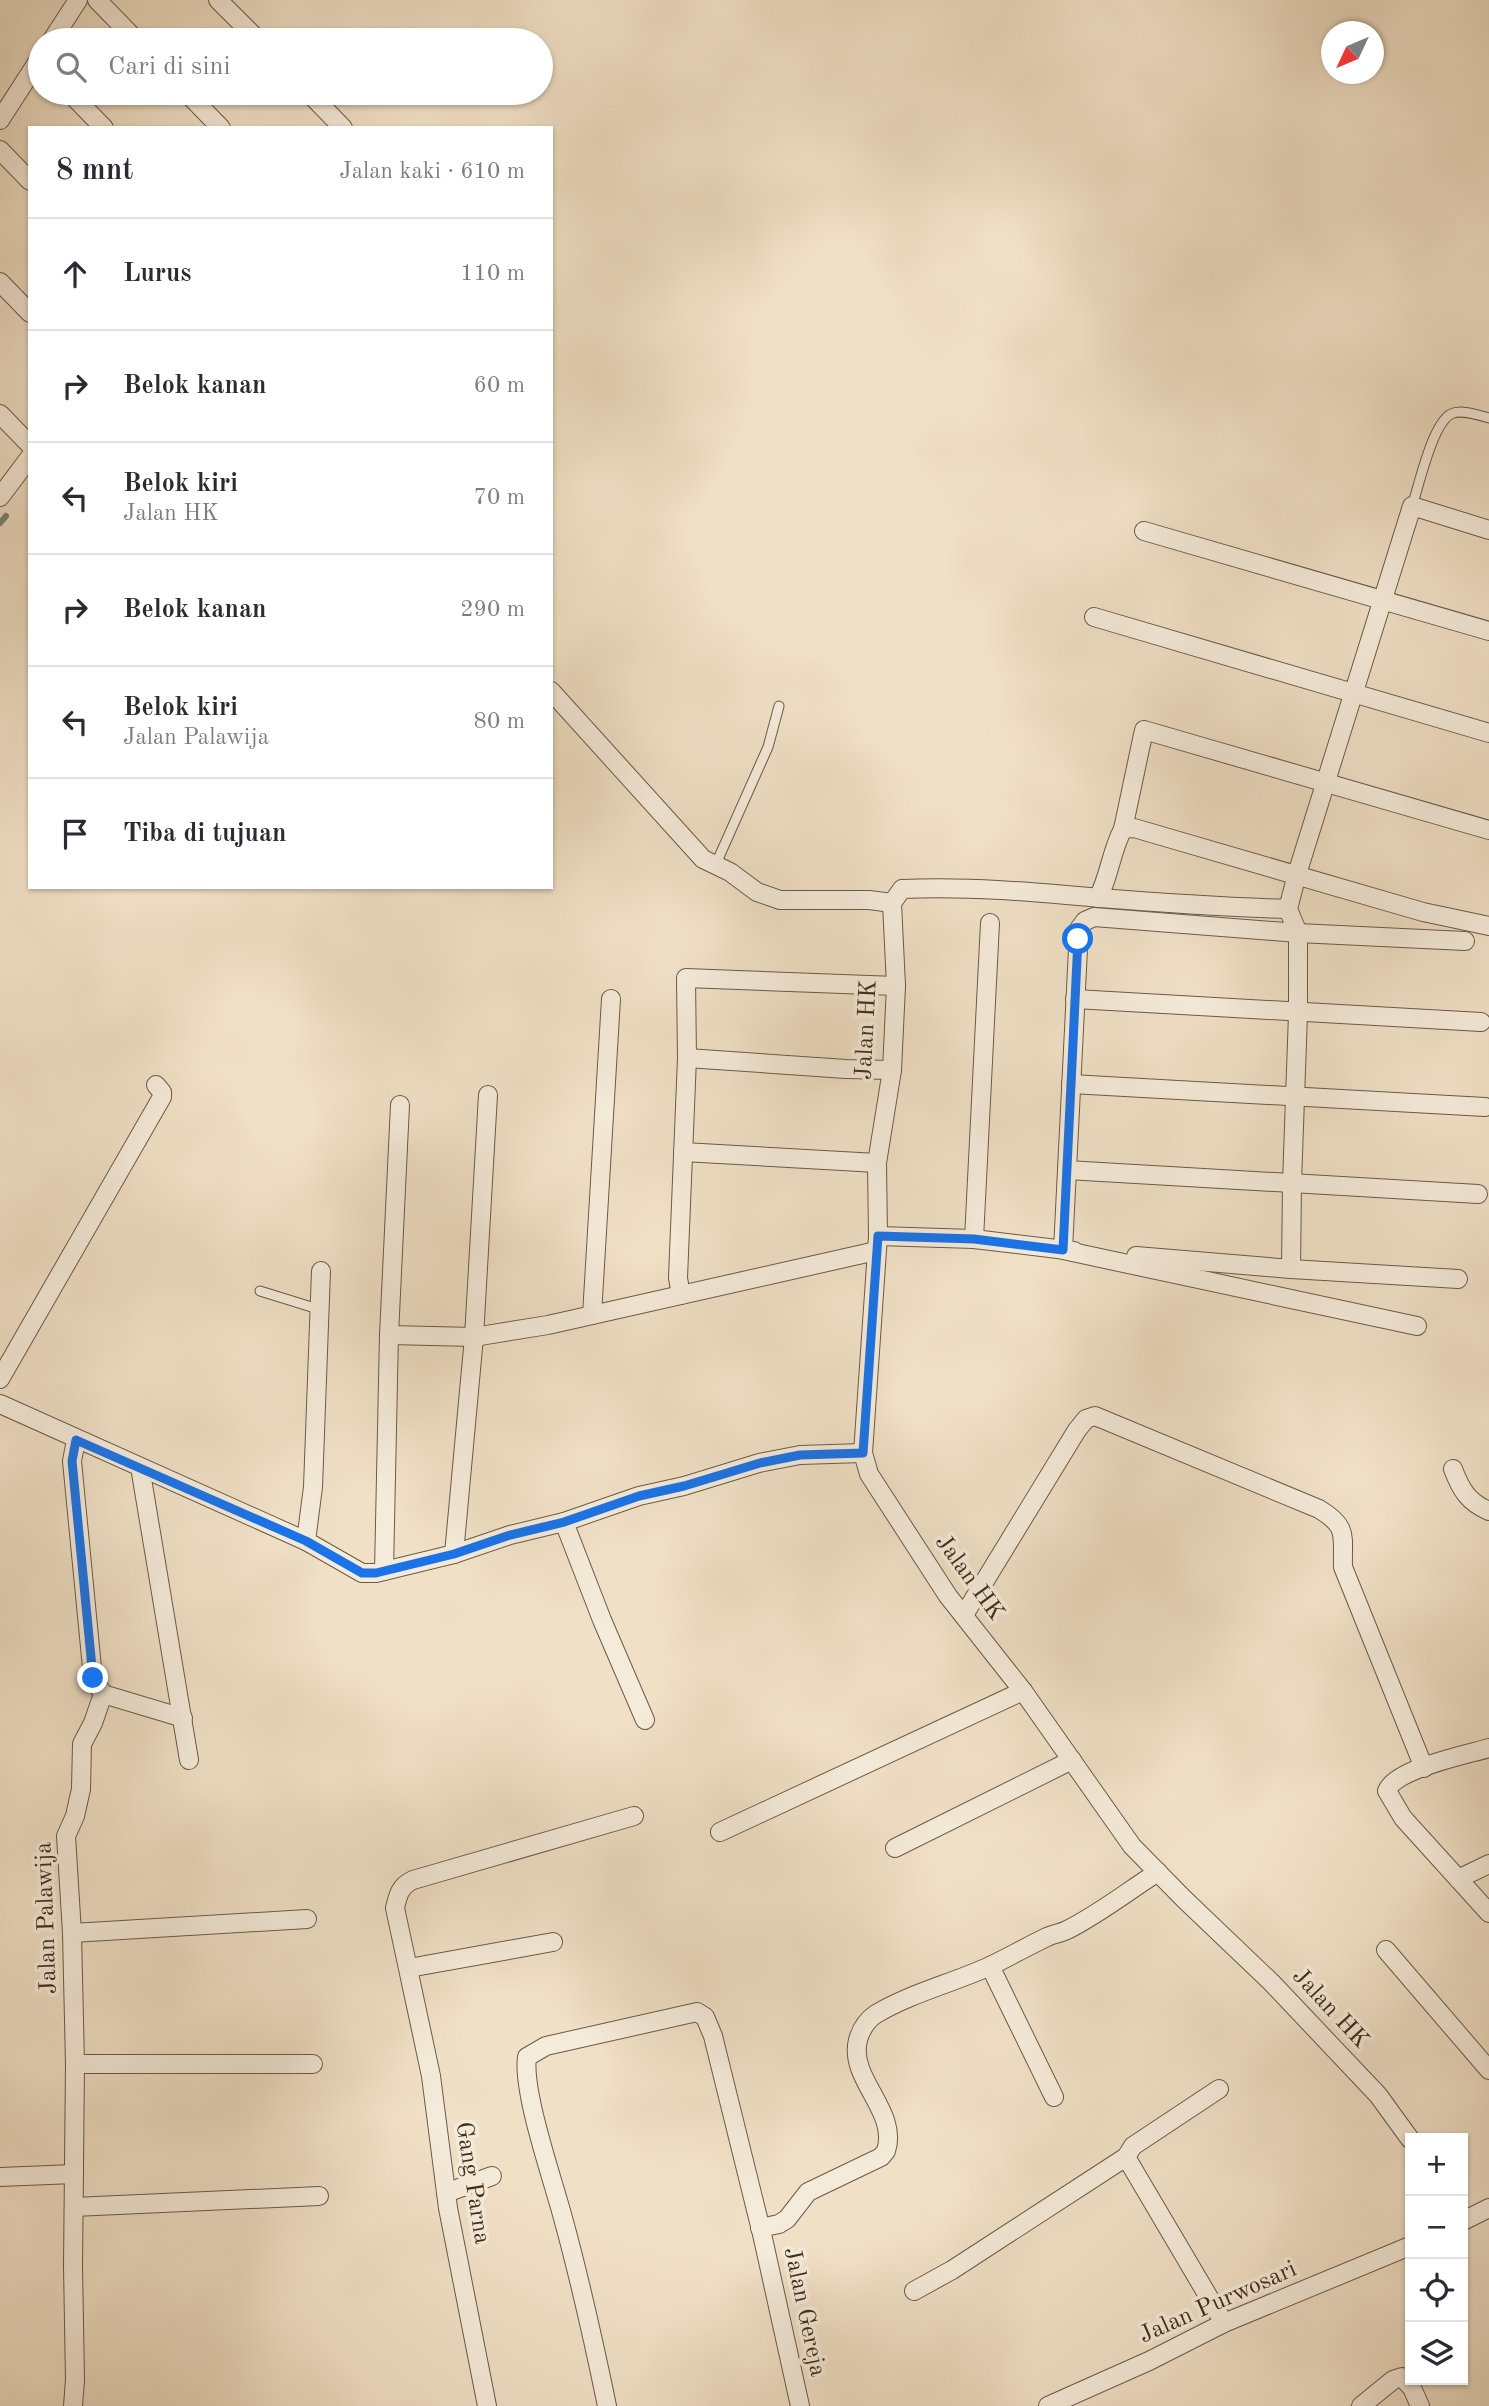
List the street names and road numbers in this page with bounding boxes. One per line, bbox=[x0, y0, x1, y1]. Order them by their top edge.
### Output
street label: Jalan HK bbox=[852, 979, 882, 1081]
street label: Jalan HK bbox=[930, 1531, 1008, 1625]
street label: Jalan Palawija bbox=[32, 1841, 62, 1995]
street label: Jalan HK bbox=[1287, 1964, 1373, 2054]
street label: Gang Parna bbox=[450, 2120, 494, 2246]
street label: Jalan Gereja bbox=[779, 2245, 829, 2379]
street label: Jalan Purwosari bbox=[1136, 2258, 1300, 2348]

